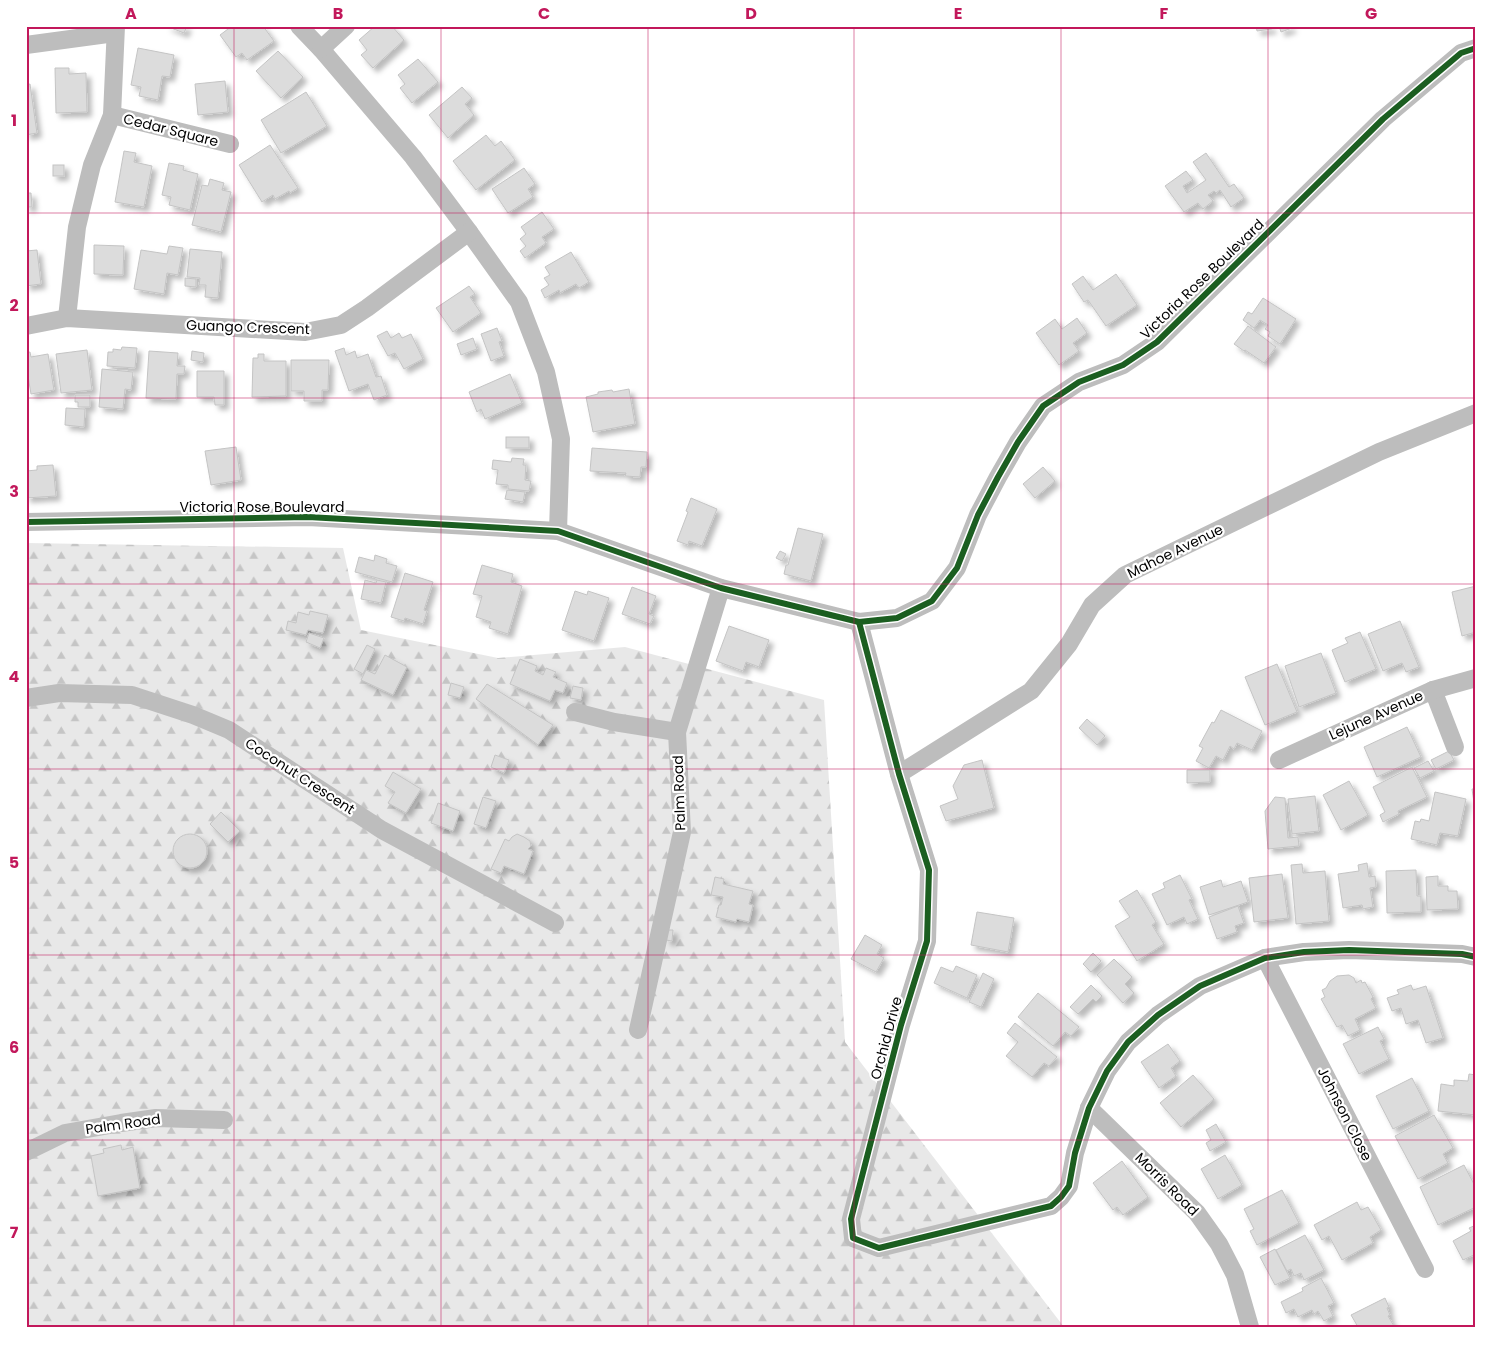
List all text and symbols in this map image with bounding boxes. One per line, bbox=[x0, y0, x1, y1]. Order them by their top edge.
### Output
text: A bbox=[125, 2, 137, 25]
text: B bbox=[333, 2, 343, 25]
text: C bbox=[538, 2, 550, 25]
text: D bbox=[745, 2, 757, 25]
text: E bbox=[954, 2, 962, 25]
text: F bbox=[1160, 2, 1169, 25]
text: G bbox=[1365, 2, 1377, 25]
text: 1 bbox=[11, 109, 17, 132]
street label: Cedar Square bbox=[121, 109, 221, 152]
street label: Victoria Rose Boulevard bbox=[1136, 214, 1268, 344]
text: 2 bbox=[9, 294, 19, 317]
street label: Guango Crescent bbox=[186, 315, 310, 339]
text: 3 bbox=[9, 480, 19, 503]
street label: Victoria Rose Boulevard bbox=[179, 497, 345, 517]
street label: Mahoe Avenue bbox=[1124, 519, 1227, 583]
text: 4 bbox=[9, 665, 20, 688]
street label: Lejune Avenue bbox=[1326, 685, 1427, 745]
street label: Coconut Crescent bbox=[241, 733, 359, 819]
street label: Palm Road bbox=[668, 755, 690, 831]
text: 5 bbox=[9, 851, 19, 874]
street label: Orchid Drive bbox=[865, 994, 907, 1082]
text: 6 bbox=[9, 1036, 19, 1059]
street label: Johnson Close bbox=[1313, 1064, 1377, 1164]
street label: Palm Road bbox=[84, 1109, 162, 1139]
street label: Morris Road bbox=[1131, 1148, 1203, 1220]
text: 7 bbox=[10, 1221, 19, 1244]

